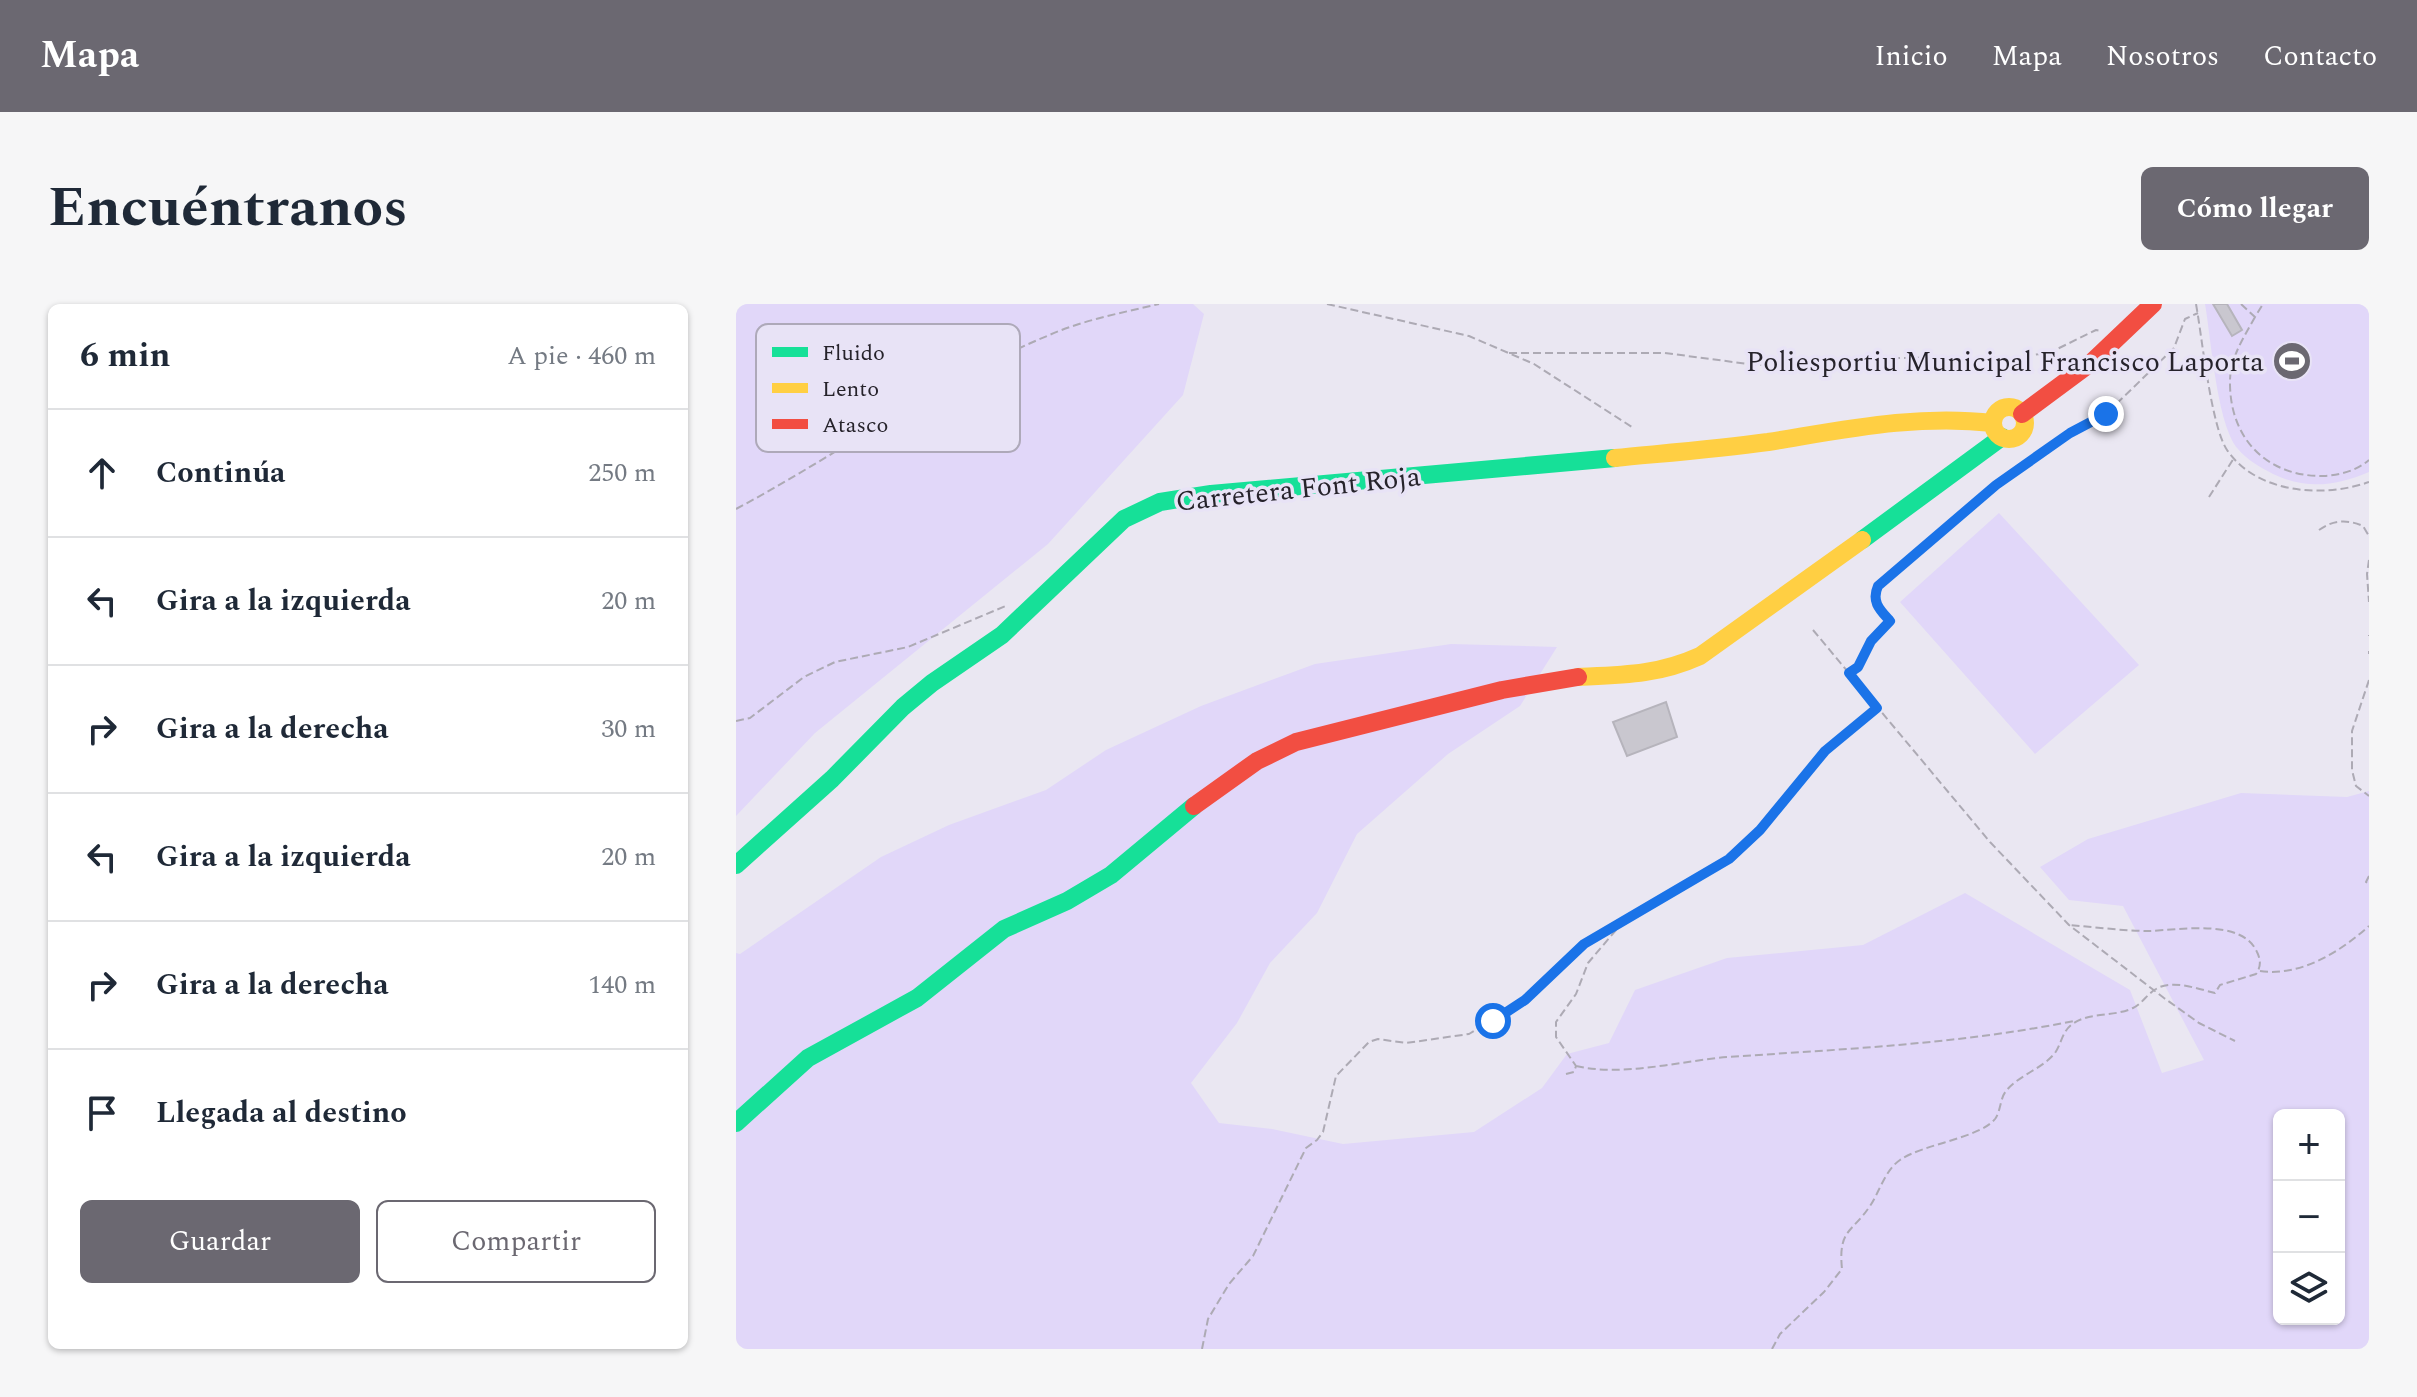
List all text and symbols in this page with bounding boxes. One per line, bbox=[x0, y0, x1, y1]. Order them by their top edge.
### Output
text: Mapa bbox=[40, 27, 139, 85]
text: Inicio bbox=[1875, 35, 1948, 78]
text: Mapa bbox=[1992, 35, 2062, 78]
text: Nosotros bbox=[2106, 35, 2219, 78]
text: Contacto bbox=[2263, 35, 2377, 78]
text: Encuéntranos bbox=[48, 166, 408, 251]
button: Cómo llegar bbox=[2141, 167, 2369, 250]
legend bbox=[756, 324, 1020, 452]
text: 6 min bbox=[80, 330, 170, 382]
text: A pie · 460 m bbox=[507, 336, 656, 376]
text: Fluido bbox=[822, 337, 885, 370]
sports icon: Poliesportiu Municipal Francisco Laporta bbox=[2271, 340, 2313, 382]
place label: Poliesportiu Municipal Francisco Laporta bbox=[1746, 341, 2264, 384]
text: Lento bbox=[822, 373, 879, 406]
route end bbox=[2088, 396, 2124, 432]
text: Atasco bbox=[822, 409, 888, 442]
text: Continúa bbox=[156, 450, 286, 496]
icon: ahead bbox=[80, 451, 124, 495]
text: 250 m bbox=[588, 453, 656, 493]
street label: Carretera Font Roja bbox=[1174, 455, 1423, 524]
text: Gira a la izquierda bbox=[156, 578, 411, 624]
icon: left bbox=[80, 579, 124, 623]
text: 20 m bbox=[601, 581, 656, 621]
text: Gira a la derecha bbox=[156, 706, 389, 752]
icon: right bbox=[80, 707, 124, 751]
text: 30 m bbox=[601, 709, 656, 749]
text: Gira a la izquierda bbox=[156, 834, 411, 880]
icon: left bbox=[80, 835, 124, 879]
text: 20 m bbox=[601, 837, 656, 877]
text: Gira a la derecha bbox=[156, 962, 389, 1008]
icon: right bbox=[80, 963, 124, 1007]
text: 140 m bbox=[588, 965, 656, 1005]
route start bbox=[1475, 1003, 1511, 1039]
text: Llegada al destino bbox=[156, 1090, 407, 1136]
icon: arrive bbox=[80, 1091, 124, 1135]
map controls bbox=[2273, 1109, 2345, 1325]
button: + bbox=[2273, 1109, 2345, 1181]
button: − bbox=[2273, 1181, 2345, 1253]
button: Guardar bbox=[80, 1200, 360, 1283]
button: Compartir bbox=[376, 1200, 656, 1283]
button: layers bbox=[2273, 1253, 2345, 1325]

